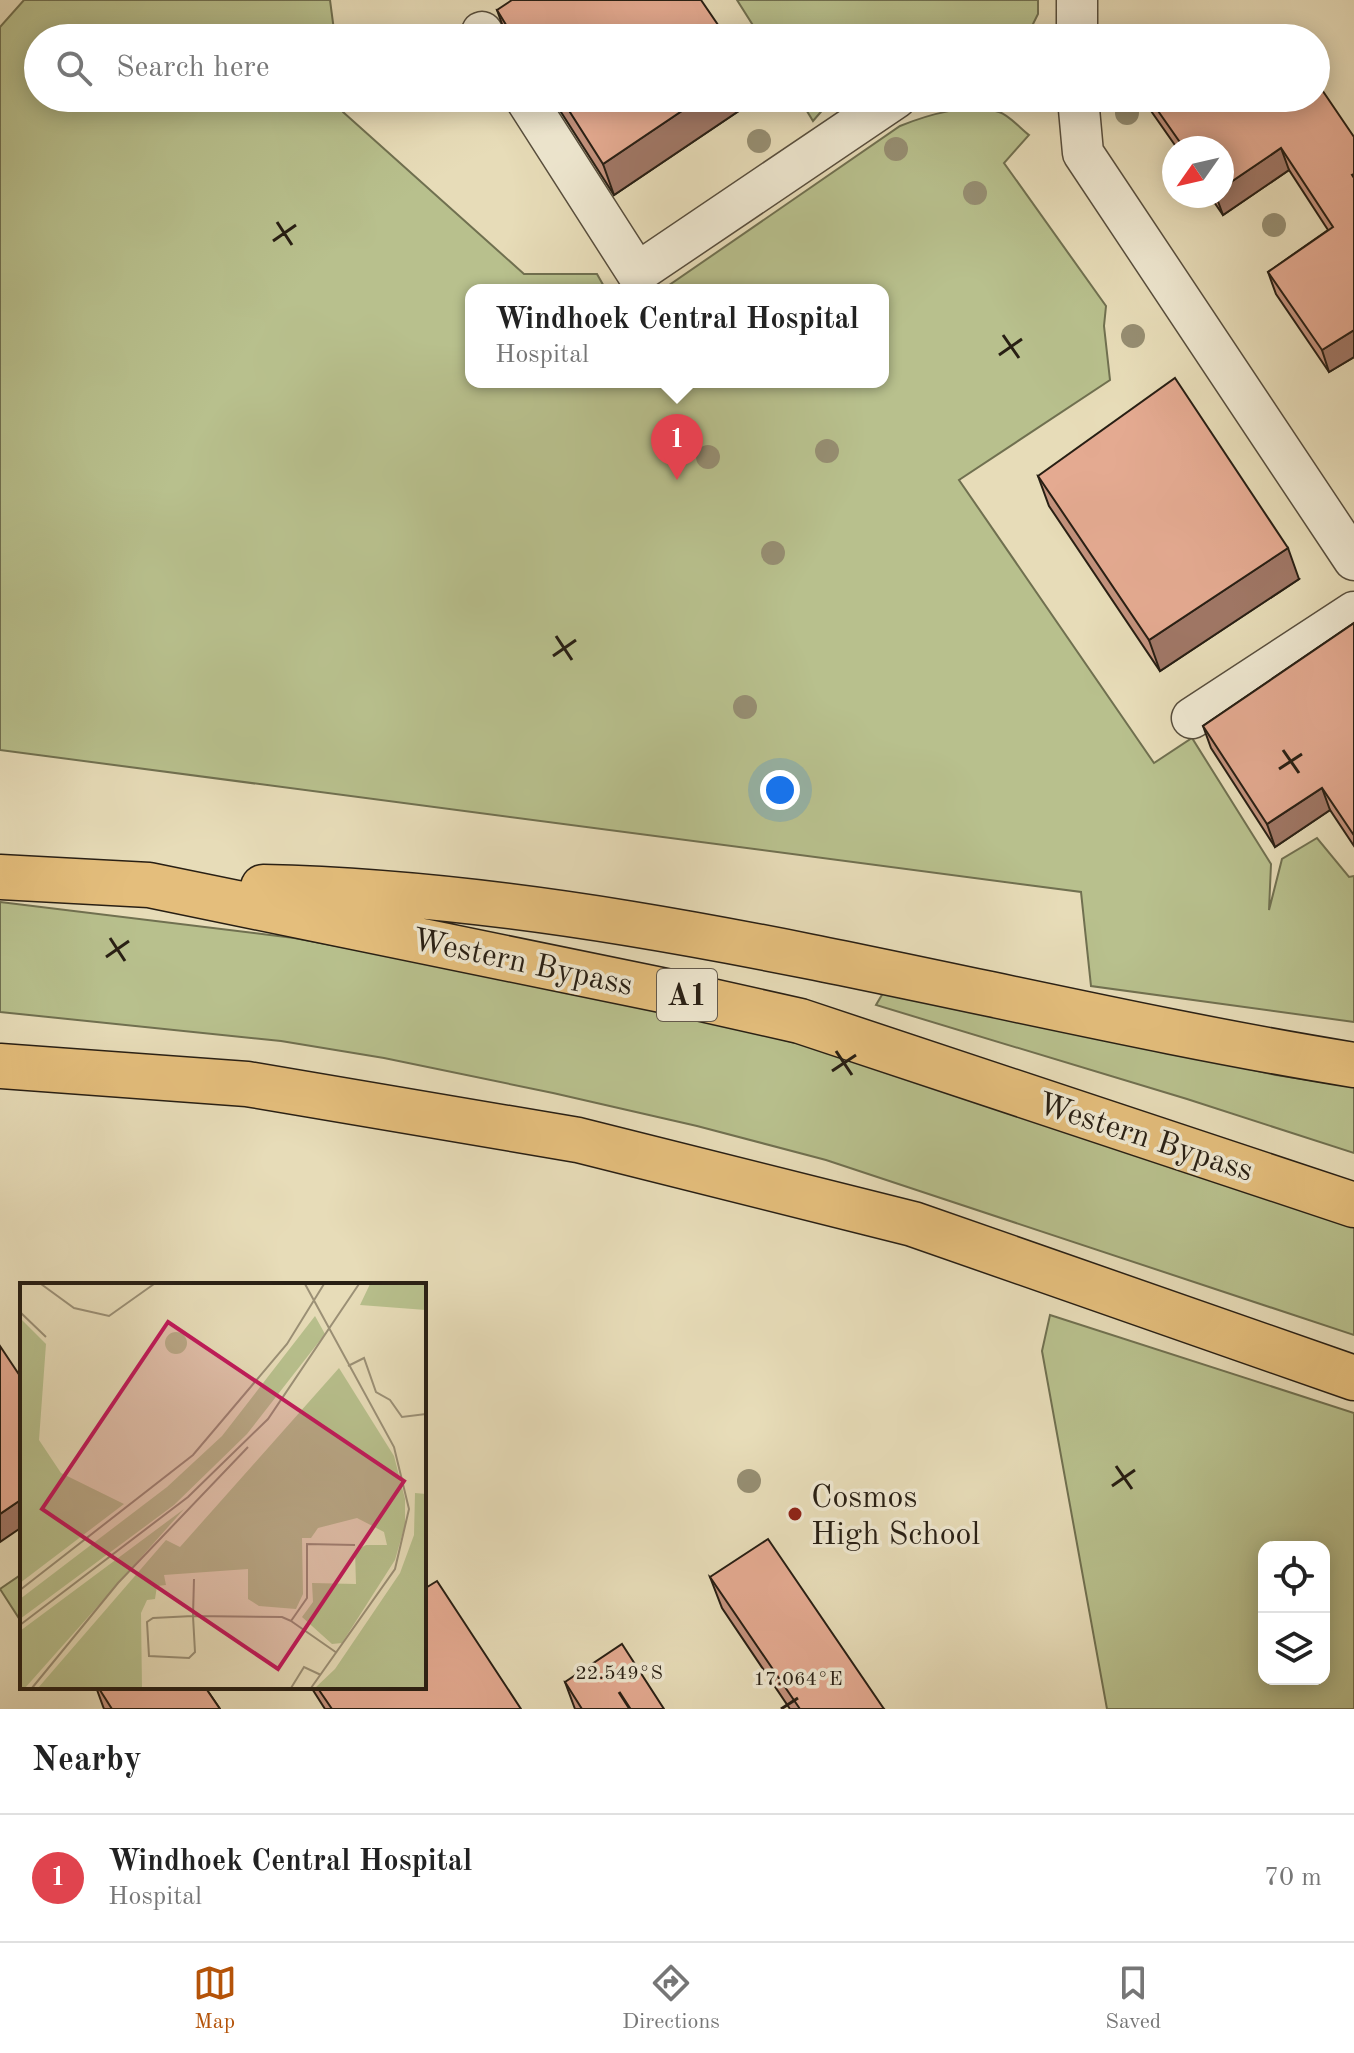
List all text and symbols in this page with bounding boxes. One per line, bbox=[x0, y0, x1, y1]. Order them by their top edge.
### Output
search box bbox=[24, 24, 1330, 112]
icon: search bbox=[52, 46, 96, 90]
text: Search here bbox=[116, 53, 270, 83]
north arrow bbox=[1162, 136, 1234, 208]
popup bbox=[465, 284, 889, 388]
text: Windhoek Central Hospital bbox=[495, 305, 859, 335]
text: Hospital bbox=[495, 342, 589, 368]
pin: 1 bbox=[651, 414, 703, 480]
your location bbox=[760, 770, 800, 810]
street label: Western Bypass bbox=[409, 925, 635, 1003]
road number: A1 bbox=[657, 969, 717, 1021]
street label: Western Bypass bbox=[1034, 1089, 1257, 1189]
inset map bbox=[20, 1283, 426, 1689]
place label: Cosmos High School bbox=[811, 1483, 980, 1552]
marker: Cosmos High School bbox=[786, 1505, 804, 1523]
map controls bbox=[1258, 1541, 1330, 1685]
button: locate bbox=[1258, 1541, 1330, 1613]
button: layers bbox=[1258, 1613, 1330, 1685]
text: 22.549°S bbox=[575, 1664, 663, 1684]
text: 17.064°E bbox=[754, 1670, 843, 1690]
text: Nearby bbox=[32, 1744, 142, 1778]
text: Windhoek Central Hospital bbox=[108, 1847, 472, 1877]
text: 1 bbox=[50, 1865, 66, 1891]
text: 70 m bbox=[1264, 1865, 1322, 1891]
text: Hospital bbox=[108, 1884, 202, 1910]
tab: Map bbox=[193, 1961, 237, 2036]
tab: Directions bbox=[622, 1961, 720, 2036]
tab: Saved bbox=[1105, 1961, 1161, 2036]

